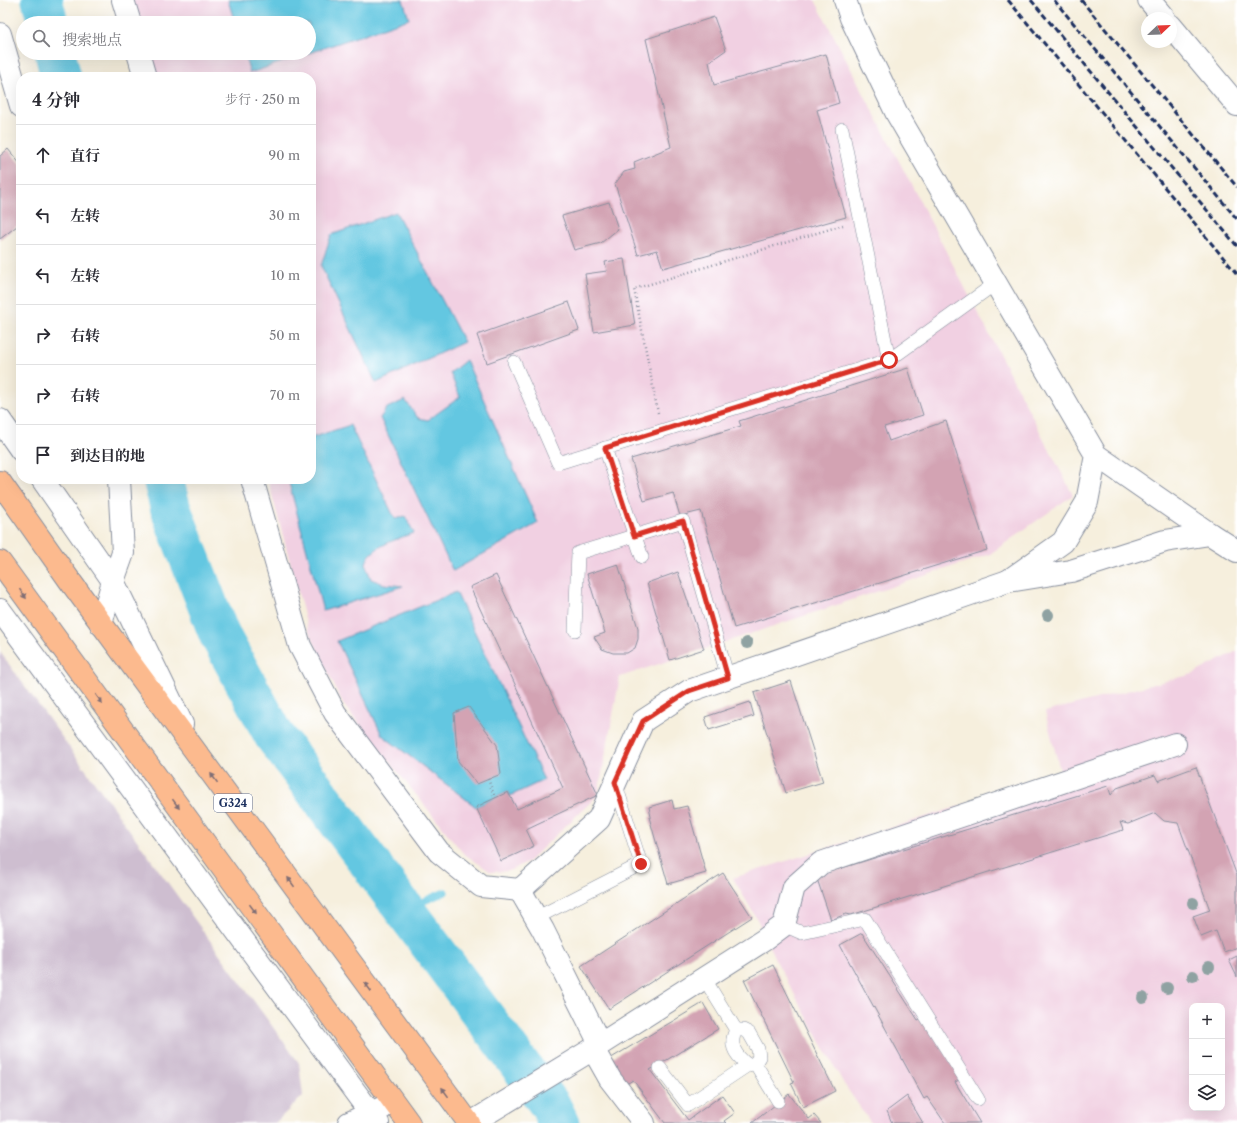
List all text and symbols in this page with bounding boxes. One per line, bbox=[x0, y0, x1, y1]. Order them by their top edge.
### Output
north arrow bbox=[1141, 12, 1177, 48]
search box bbox=[16, 16, 316, 60]
icon: search bbox=[30, 27, 52, 49]
text: 搜索地点 bbox=[62, 30, 122, 49]
text: 4 分钟 bbox=[32, 90, 80, 110]
text: 步行 · 250 m bbox=[225, 91, 300, 107]
icon: ahead bbox=[32, 144, 54, 166]
text: 直行 bbox=[70, 146, 100, 165]
text: 90 m bbox=[269, 147, 300, 163]
icon: left bbox=[32, 204, 54, 226]
text: 左转 bbox=[70, 206, 100, 225]
text: 30 m bbox=[269, 207, 300, 223]
icon: left bbox=[32, 264, 54, 286]
text: 左转 bbox=[70, 266, 100, 285]
text: 10 m bbox=[271, 267, 300, 283]
icon: right bbox=[32, 324, 54, 346]
text: 右转 bbox=[70, 326, 100, 345]
text: 50 m bbox=[269, 327, 300, 343]
route start bbox=[880, 351, 898, 369]
icon: right bbox=[32, 384, 54, 406]
text: 右转 bbox=[70, 386, 100, 405]
text: 70 m bbox=[270, 387, 300, 403]
icon: arrive bbox=[32, 444, 54, 466]
text: 到达目的地 bbox=[70, 446, 145, 465]
one-way arrow bbox=[19, 589, 27, 599]
one-way arrow bbox=[95, 694, 103, 704]
one-way arrow bbox=[210, 772, 219, 783]
road number: G324 bbox=[214, 794, 252, 812]
one-way arrow bbox=[172, 799, 180, 809]
route end bbox=[632, 855, 650, 873]
one-way arrow bbox=[287, 877, 296, 888]
one-way arrow bbox=[249, 904, 257, 914]
one-way arrow bbox=[365, 982, 373, 992]
map controls bbox=[1189, 1003, 1225, 1111]
button: + bbox=[1189, 1003, 1225, 1039]
button: − bbox=[1189, 1039, 1225, 1075]
button: layers bbox=[1189, 1075, 1225, 1111]
one-way arrow bbox=[441, 1086, 450, 1097]

